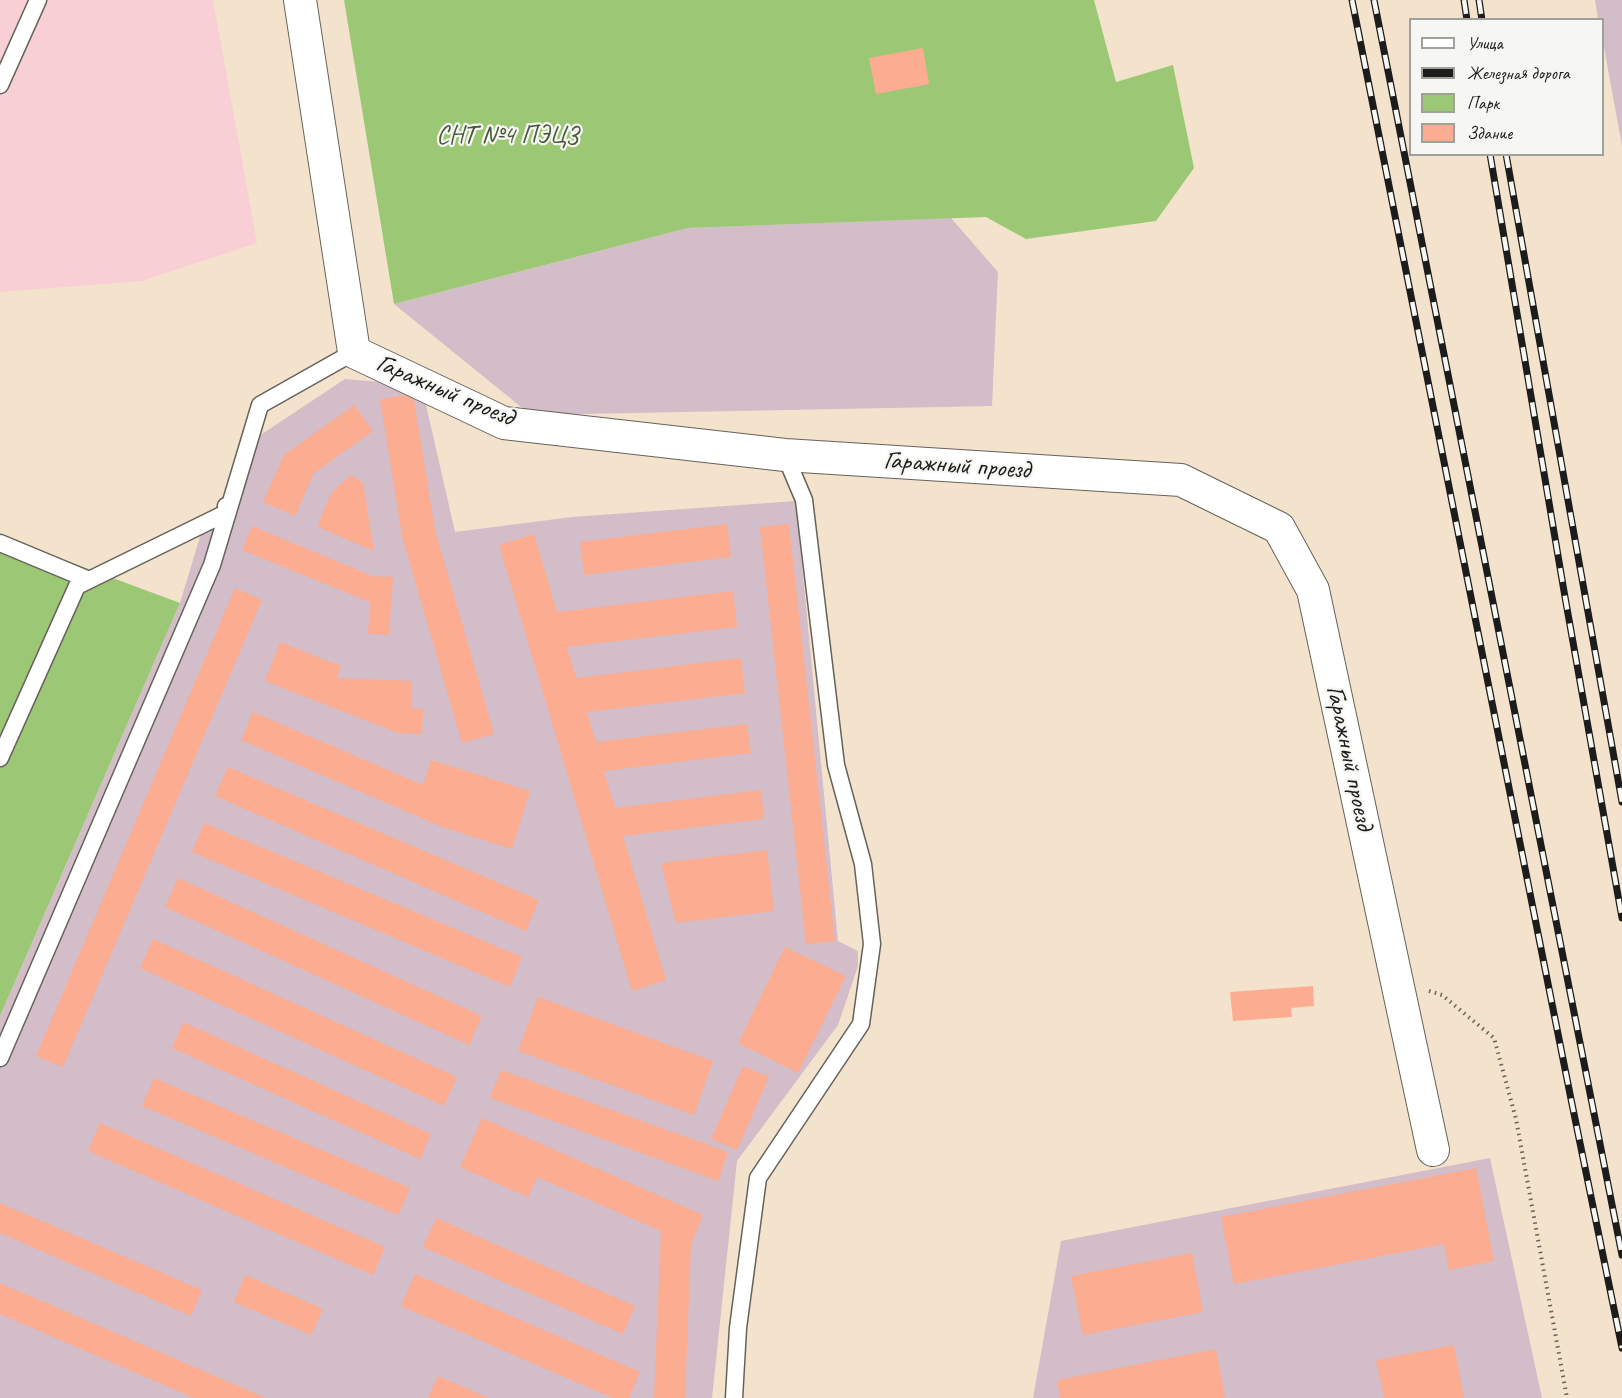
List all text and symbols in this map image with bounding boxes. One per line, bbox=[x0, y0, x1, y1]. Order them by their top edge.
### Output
legend bbox=[1409, 18, 1604, 156]
text: Улица bbox=[1467, 32, 1503, 54]
text: Железная дорога bbox=[1467, 62, 1570, 84]
text: Парк bbox=[1467, 92, 1499, 114]
park label: СНТ №4 ПЭЦЗ bbox=[436, 120, 578, 152]
text: Здание bbox=[1467, 122, 1512, 144]
street label: Гаражный проезд bbox=[371, 348, 519, 434]
street label: Гаражный проезд bbox=[883, 445, 1031, 487]
street label: Гаражный проезд bbox=[1318, 683, 1380, 833]

